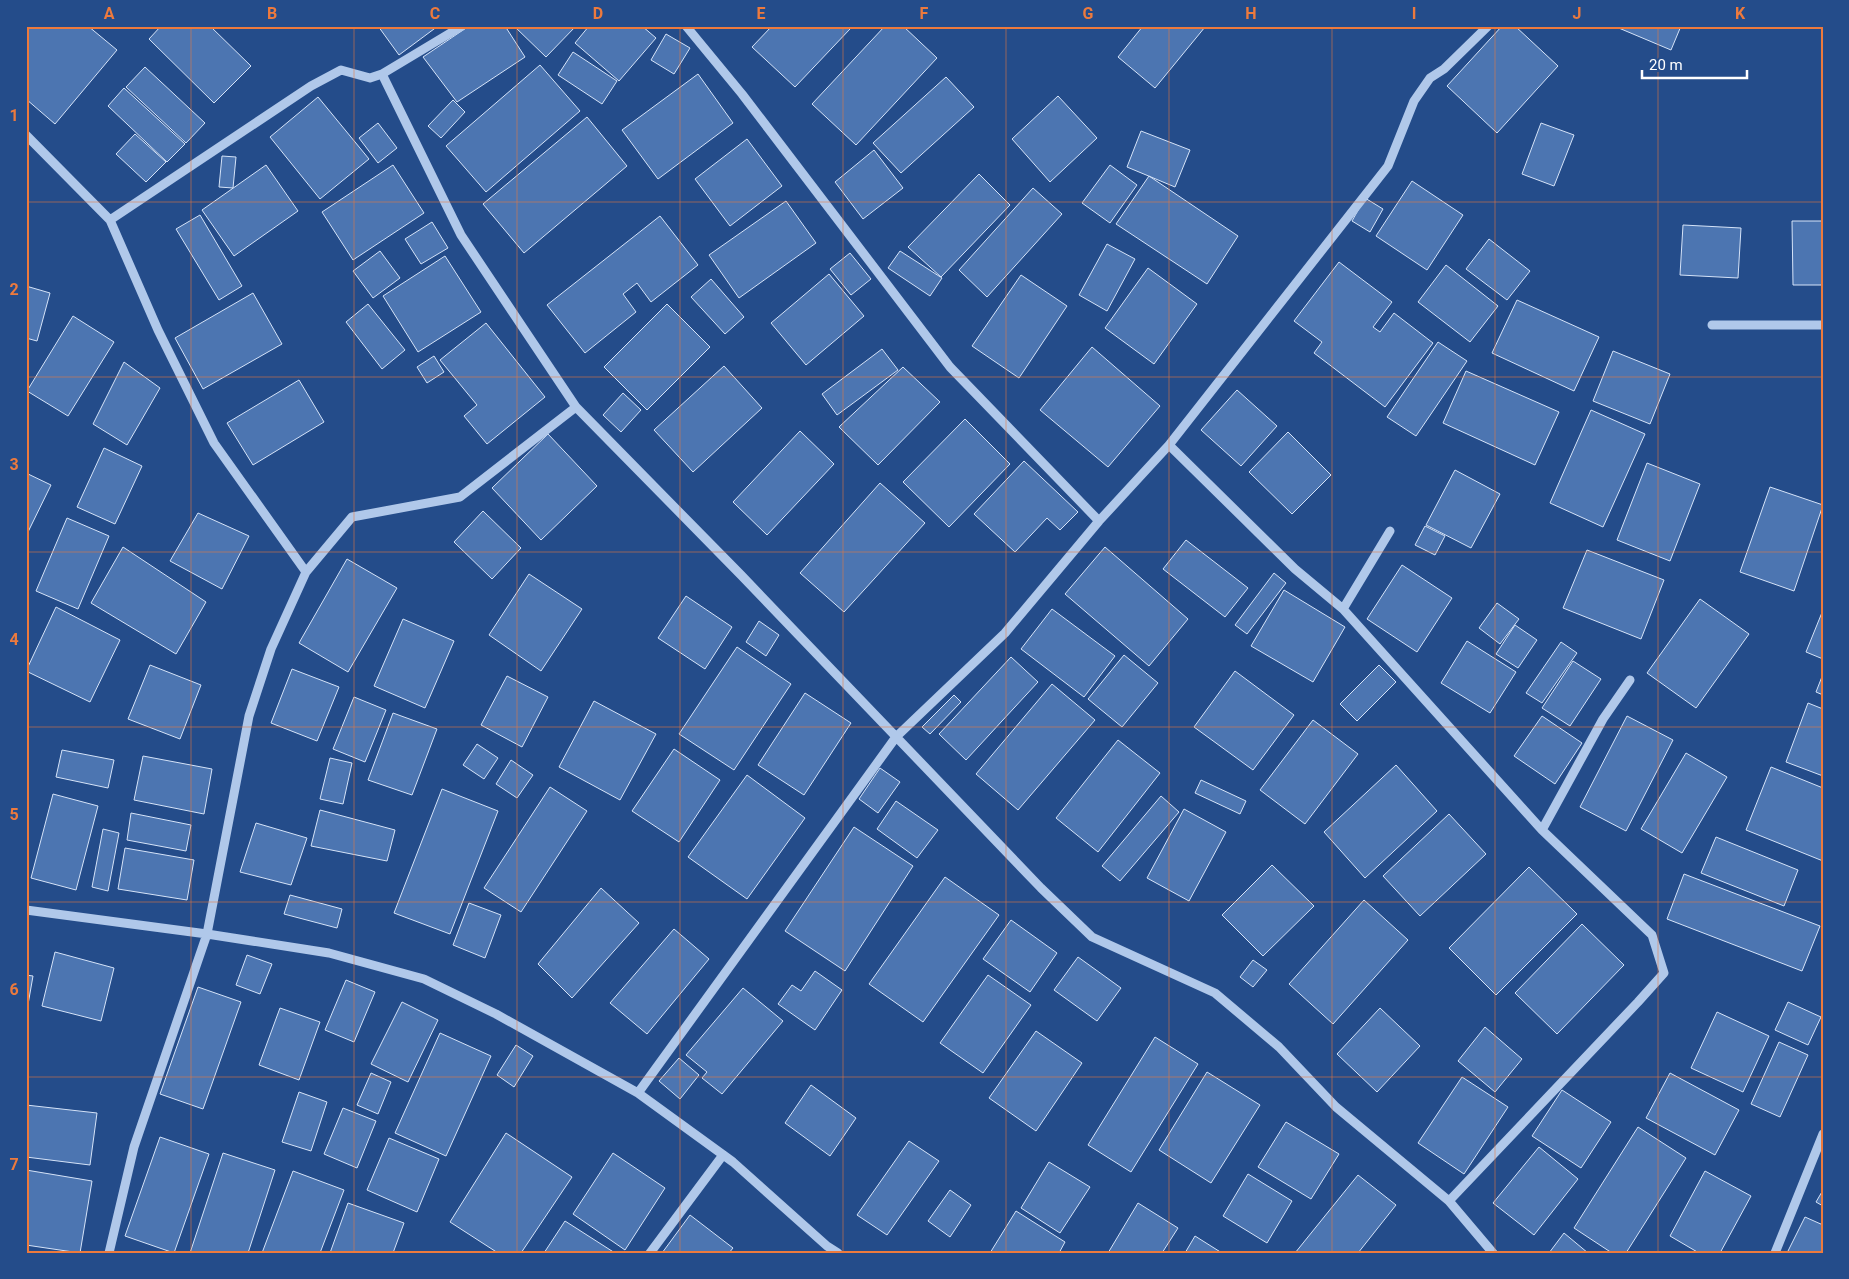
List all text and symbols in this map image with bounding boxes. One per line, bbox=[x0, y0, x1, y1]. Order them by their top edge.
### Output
text: A bbox=[104, 4, 115, 23]
text: B bbox=[267, 4, 277, 23]
text: C bbox=[430, 4, 440, 23]
text: D bbox=[593, 4, 603, 23]
text: E bbox=[757, 4, 766, 23]
text: F bbox=[920, 4, 929, 23]
text: G bbox=[1083, 4, 1094, 23]
text: H bbox=[1245, 4, 1257, 23]
text: I bbox=[1412, 4, 1416, 23]
text: J bbox=[1573, 4, 1581, 23]
text: K bbox=[1735, 4, 1746, 23]
scale bar bbox=[1642, 48, 1746, 80]
text: 20 m bbox=[1649, 56, 1683, 74]
text: 1 bbox=[9, 106, 19, 125]
text: 2 bbox=[9, 280, 19, 299]
text: 3 bbox=[9, 455, 19, 474]
text: 4 bbox=[9, 630, 19, 649]
text: 5 bbox=[9, 805, 19, 824]
text: 6 bbox=[9, 980, 19, 999]
text: 7 bbox=[9, 1155, 19, 1174]

